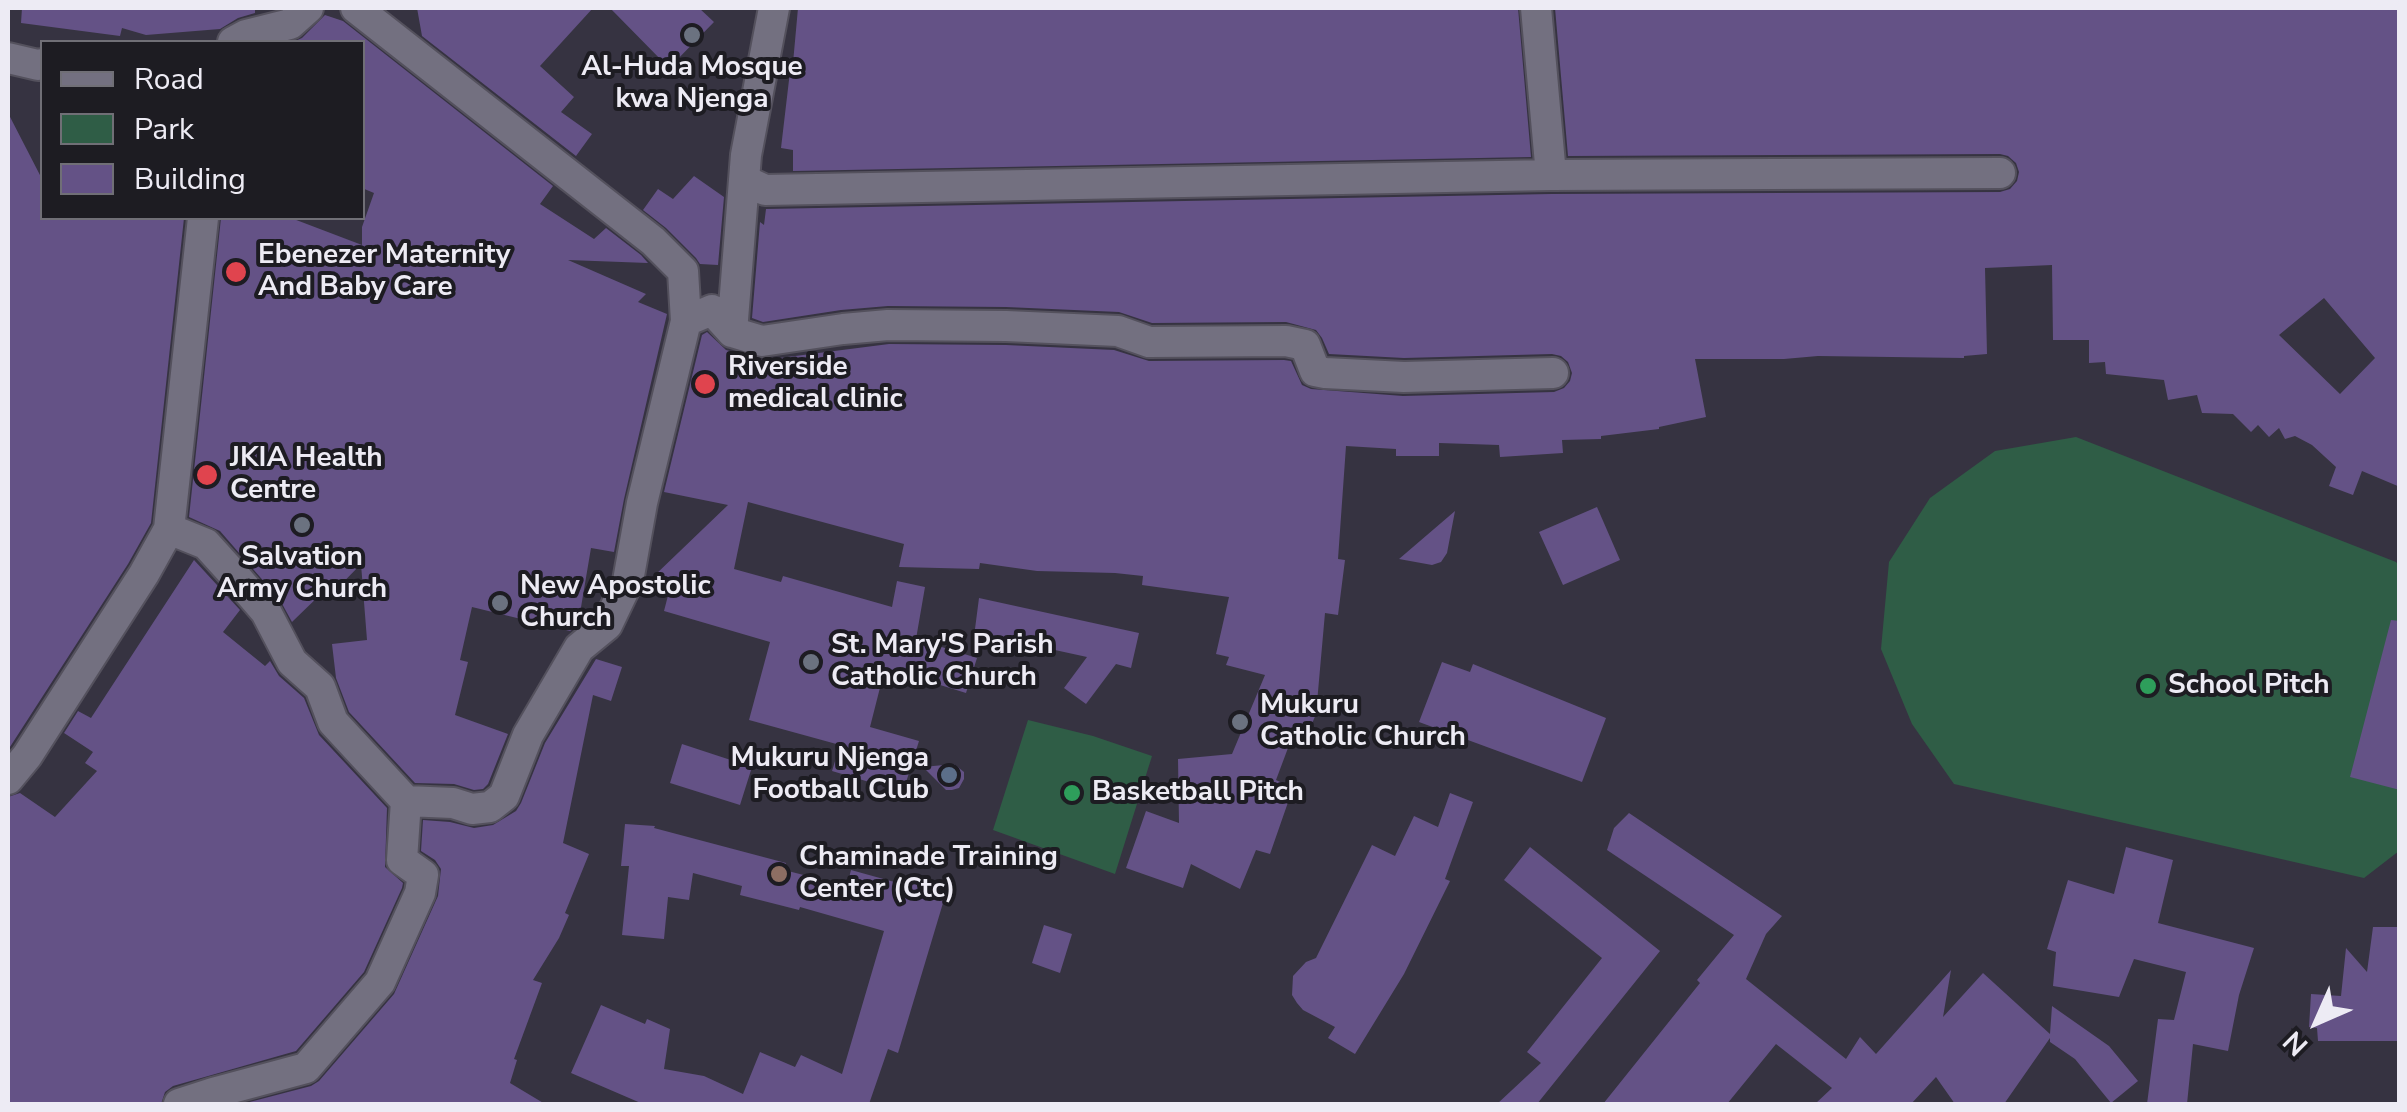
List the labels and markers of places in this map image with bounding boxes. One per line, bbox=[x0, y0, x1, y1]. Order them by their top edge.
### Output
marker: Al-Huda Mosque kwa Njenga bbox=[681, 24, 703, 46]
place label: Al-Huda Mosque kwa Njenga bbox=[581, 51, 803, 117]
place label: Ebenezer Maternity And Baby Care bbox=[258, 239, 510, 305]
marker: Ebenezer Maternity And Baby Care bbox=[223, 259, 249, 285]
place label: Riverside medical clinic bbox=[728, 351, 903, 417]
marker: Riverside medical clinic bbox=[692, 371, 718, 397]
place label: JKIA Health Centre bbox=[230, 442, 383, 508]
marker: JKIA Health Centre bbox=[194, 462, 220, 488]
marker: Salvation Army Church bbox=[291, 514, 313, 536]
place label: Salvation Army Church bbox=[217, 541, 387, 607]
place label: New Apostolic Church bbox=[520, 570, 711, 636]
marker: New Apostolic Church bbox=[489, 592, 511, 614]
place label: St. Mary'S Parish Catholic Church bbox=[831, 629, 1054, 695]
marker: St. Mary'S Parish Catholic Church bbox=[800, 651, 822, 673]
place label: School Pitch bbox=[2168, 669, 2330, 703]
marker: School Pitch bbox=[2137, 675, 2159, 697]
place label: Mukuru Catholic Church bbox=[1260, 689, 1466, 755]
marker: Mukuru Catholic Church bbox=[1229, 711, 1251, 733]
place label: Mukuru Njenga Football Club bbox=[731, 742, 929, 808]
marker: Mukuru Njenga Football Club bbox=[938, 764, 960, 786]
place label: Basketball Pitch bbox=[1092, 776, 1304, 810]
marker: Basketball Pitch bbox=[1061, 782, 1083, 804]
place label: Chaminade Training Center (Ctc) bbox=[799, 841, 1058, 907]
marker: Chaminade Training Center (Ctc) bbox=[768, 863, 790, 885]

